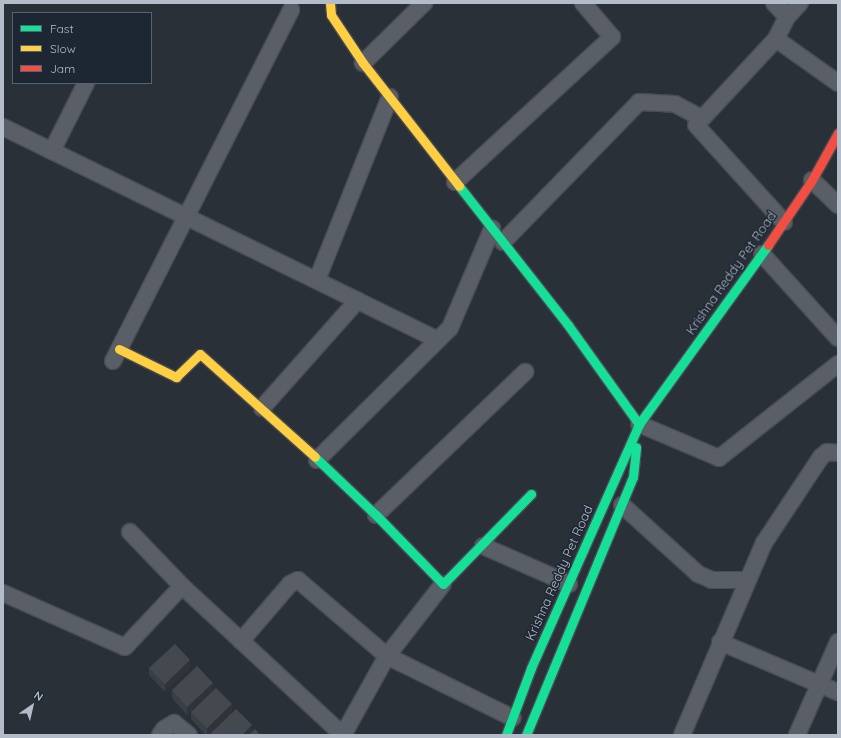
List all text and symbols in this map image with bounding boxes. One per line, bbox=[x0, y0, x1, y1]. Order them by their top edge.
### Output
legend bbox=[12, 12, 152, 84]
text: Fast bbox=[50, 21, 74, 36]
text: Slow bbox=[50, 41, 76, 56]
text: Jam bbox=[50, 61, 75, 76]
street label: Krishna Reddy Pet Road bbox=[683, 208, 779, 338]
street label: Krishna Reddy Pet Road bbox=[522, 503, 596, 643]
north arrow bbox=[12, 686, 52, 726]
text: N bbox=[31, 688, 46, 704]

